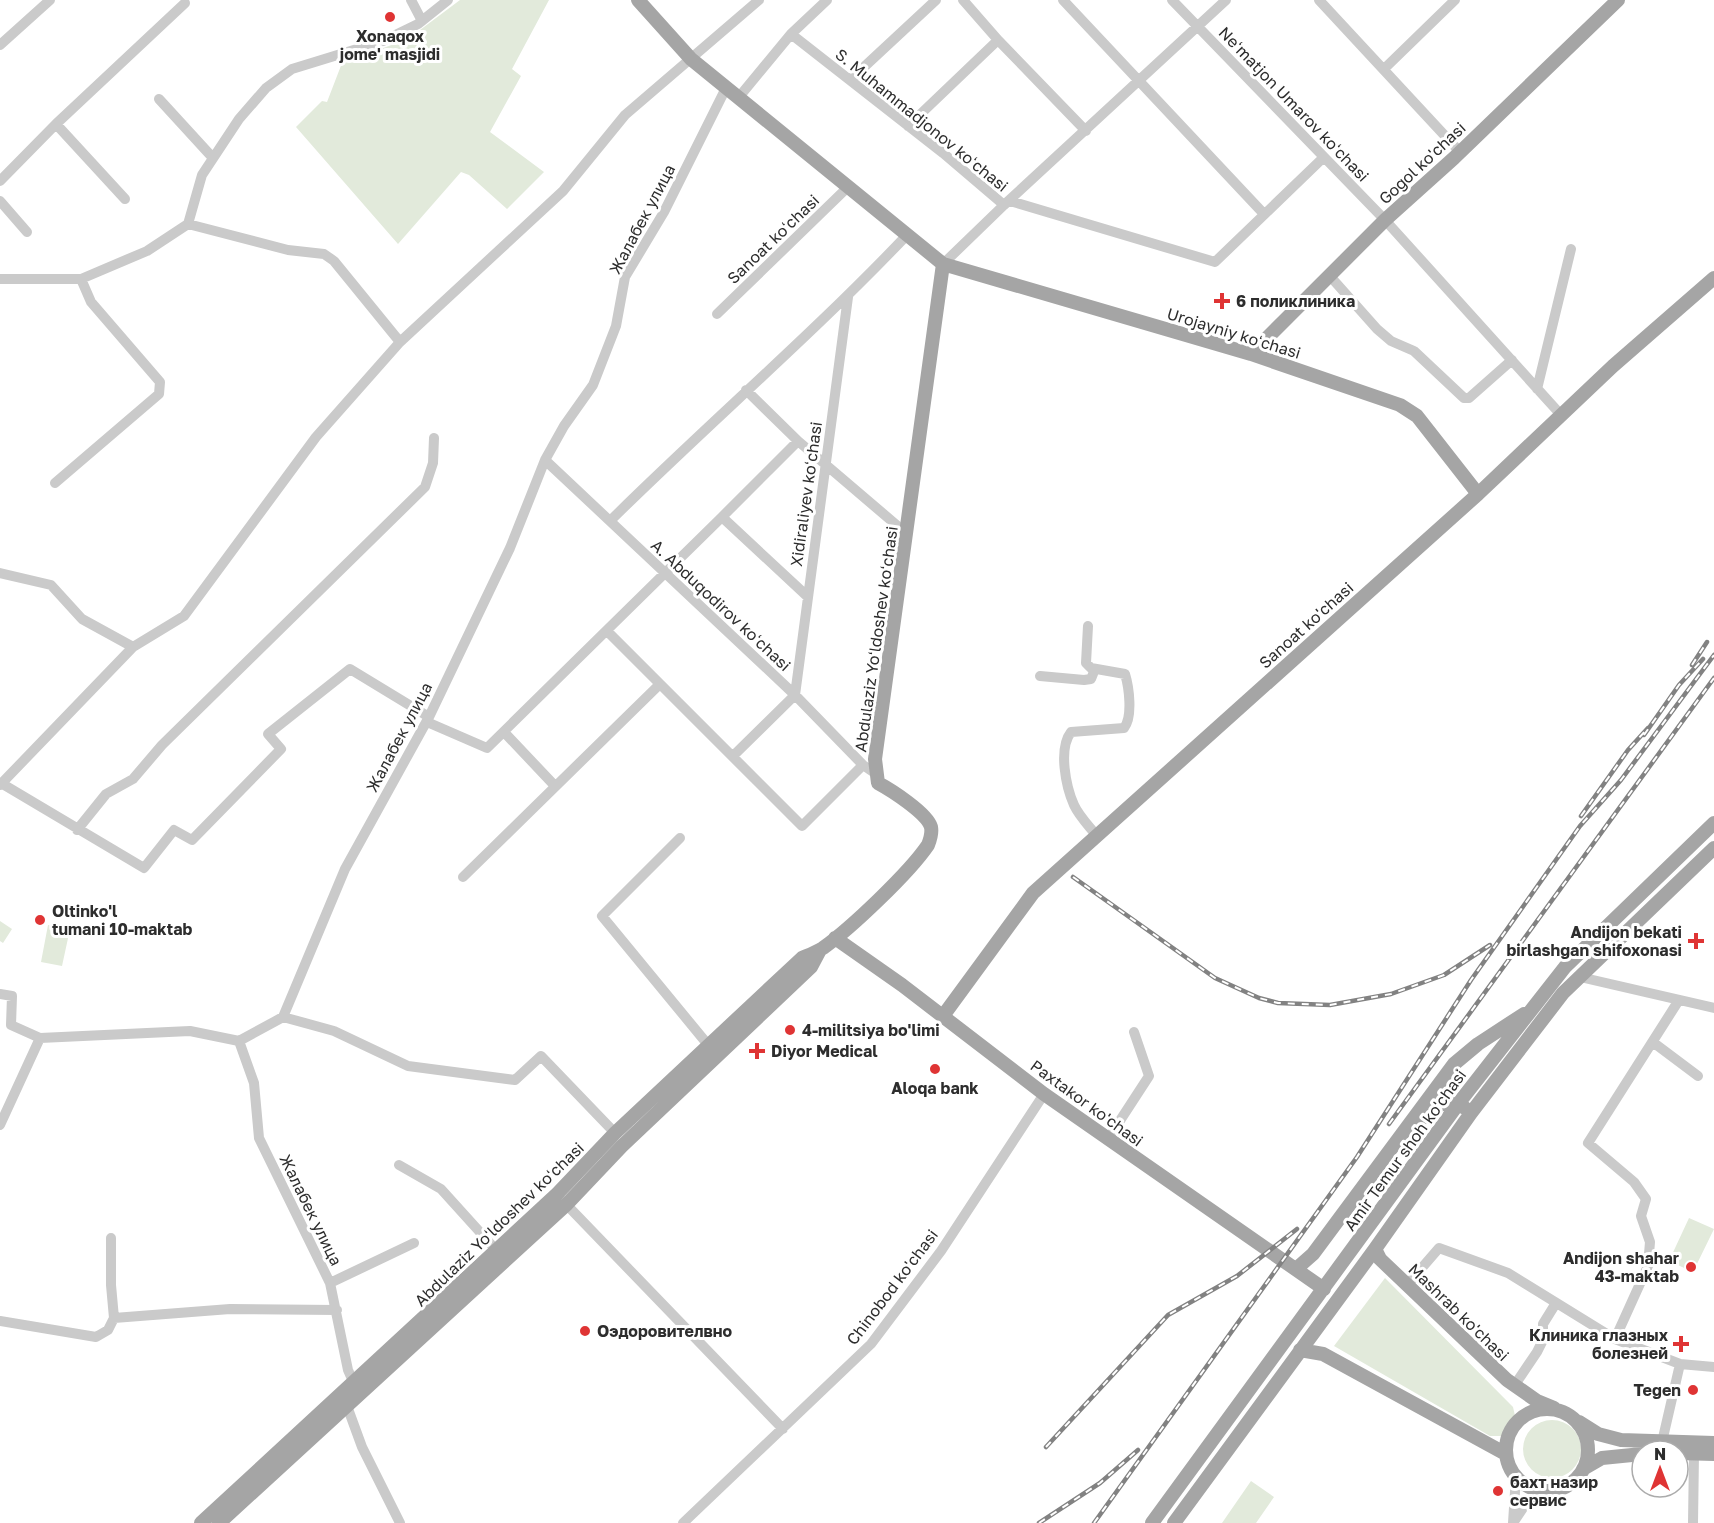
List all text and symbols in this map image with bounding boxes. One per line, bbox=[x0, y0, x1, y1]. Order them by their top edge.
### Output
marker: Xonaqox jome' masjidi bbox=[383, 10, 397, 24]
street label: Neʻmatjon Umarov koʻchasi bbox=[1215, 22, 1373, 186]
place label: Xonaqox jome' masjidi bbox=[339, 26, 440, 64]
street label: S. Muhammadjonov koʻchasi bbox=[832, 44, 1012, 196]
street label: Gogol ko'chasi bbox=[1374, 118, 1470, 208]
street label: Жалабек улица bbox=[605, 161, 679, 277]
street label: Sanoat koʻchasi bbox=[723, 190, 823, 288]
place label: 6 поликлиника bbox=[1236, 291, 1355, 311]
marker: 6 поликлиника bbox=[1213, 292, 1231, 310]
street label: Urоjayniy koʻchasi bbox=[1165, 303, 1303, 363]
street label: Xidiraliyev koʻchasi bbox=[786, 420, 826, 568]
street label: Abdulaziz Yoʻldoshev koʻchasi bbox=[850, 525, 902, 753]
street label: A. Abduqodirov koʻchasi bbox=[647, 535, 795, 675]
street label: Sanoat ko'chasi bbox=[1255, 577, 1357, 673]
street label: Жалабек улица bbox=[362, 679, 436, 795]
place label: Oltinko'l tumani 10-maktab bbox=[52, 901, 192, 939]
marker: Oltinko'l tumani 10-maktab bbox=[33, 913, 47, 927]
place label: Аndijon bekati birlashgan shifoxonasi bbox=[1507, 922, 1682, 960]
marker: Аndijon bekati birlashgan shifoxonasi bbox=[1687, 932, 1705, 950]
place label: 4-militsiya bo'limi bbox=[802, 1020, 940, 1040]
marker: 4-militsiya bo'limi bbox=[783, 1023, 797, 1037]
place label: Diyor Medical bbox=[771, 1041, 878, 1061]
marker: Diyor Medical bbox=[748, 1042, 766, 1060]
street label: Paxtakor ko'chasi bbox=[1027, 1055, 1147, 1151]
marker: Aloqa bank bbox=[928, 1062, 942, 1076]
street label: Amir Temur shoh ko'chasi bbox=[1340, 1065, 1470, 1235]
place label: Aloqa bank bbox=[891, 1078, 979, 1098]
street label: Abdulaziz Yoʻldoshev koʻchasi bbox=[410, 1138, 588, 1310]
street label: Жалабек улица bbox=[275, 1151, 347, 1269]
street label: Chinobod ko'chasi bbox=[842, 1225, 942, 1349]
place label: Andijon shahar 43-maktab bbox=[1563, 1248, 1679, 1286]
street label: Mashrab ko'chasi bbox=[1405, 1259, 1513, 1365]
marker: Andijon shahar 43-maktab bbox=[1684, 1260, 1698, 1274]
place label: Оэдоровителвно bbox=[597, 1321, 732, 1341]
marker: Оэдоровителвно bbox=[578, 1324, 592, 1338]
place label: Клиника глазных болезней bbox=[1529, 1325, 1669, 1363]
marker: Клиника глазных болезней bbox=[1672, 1335, 1690, 1353]
place label: Tegen bbox=[1633, 1380, 1681, 1400]
marker: Tegen bbox=[1686, 1383, 1700, 1397]
north arrow bbox=[1630, 1439, 1690, 1499]
text: N bbox=[1654, 1444, 1666, 1464]
place label: бахт назир сервис bbox=[1510, 1472, 1598, 1510]
marker: бахт назир сервис bbox=[1491, 1484, 1505, 1498]

